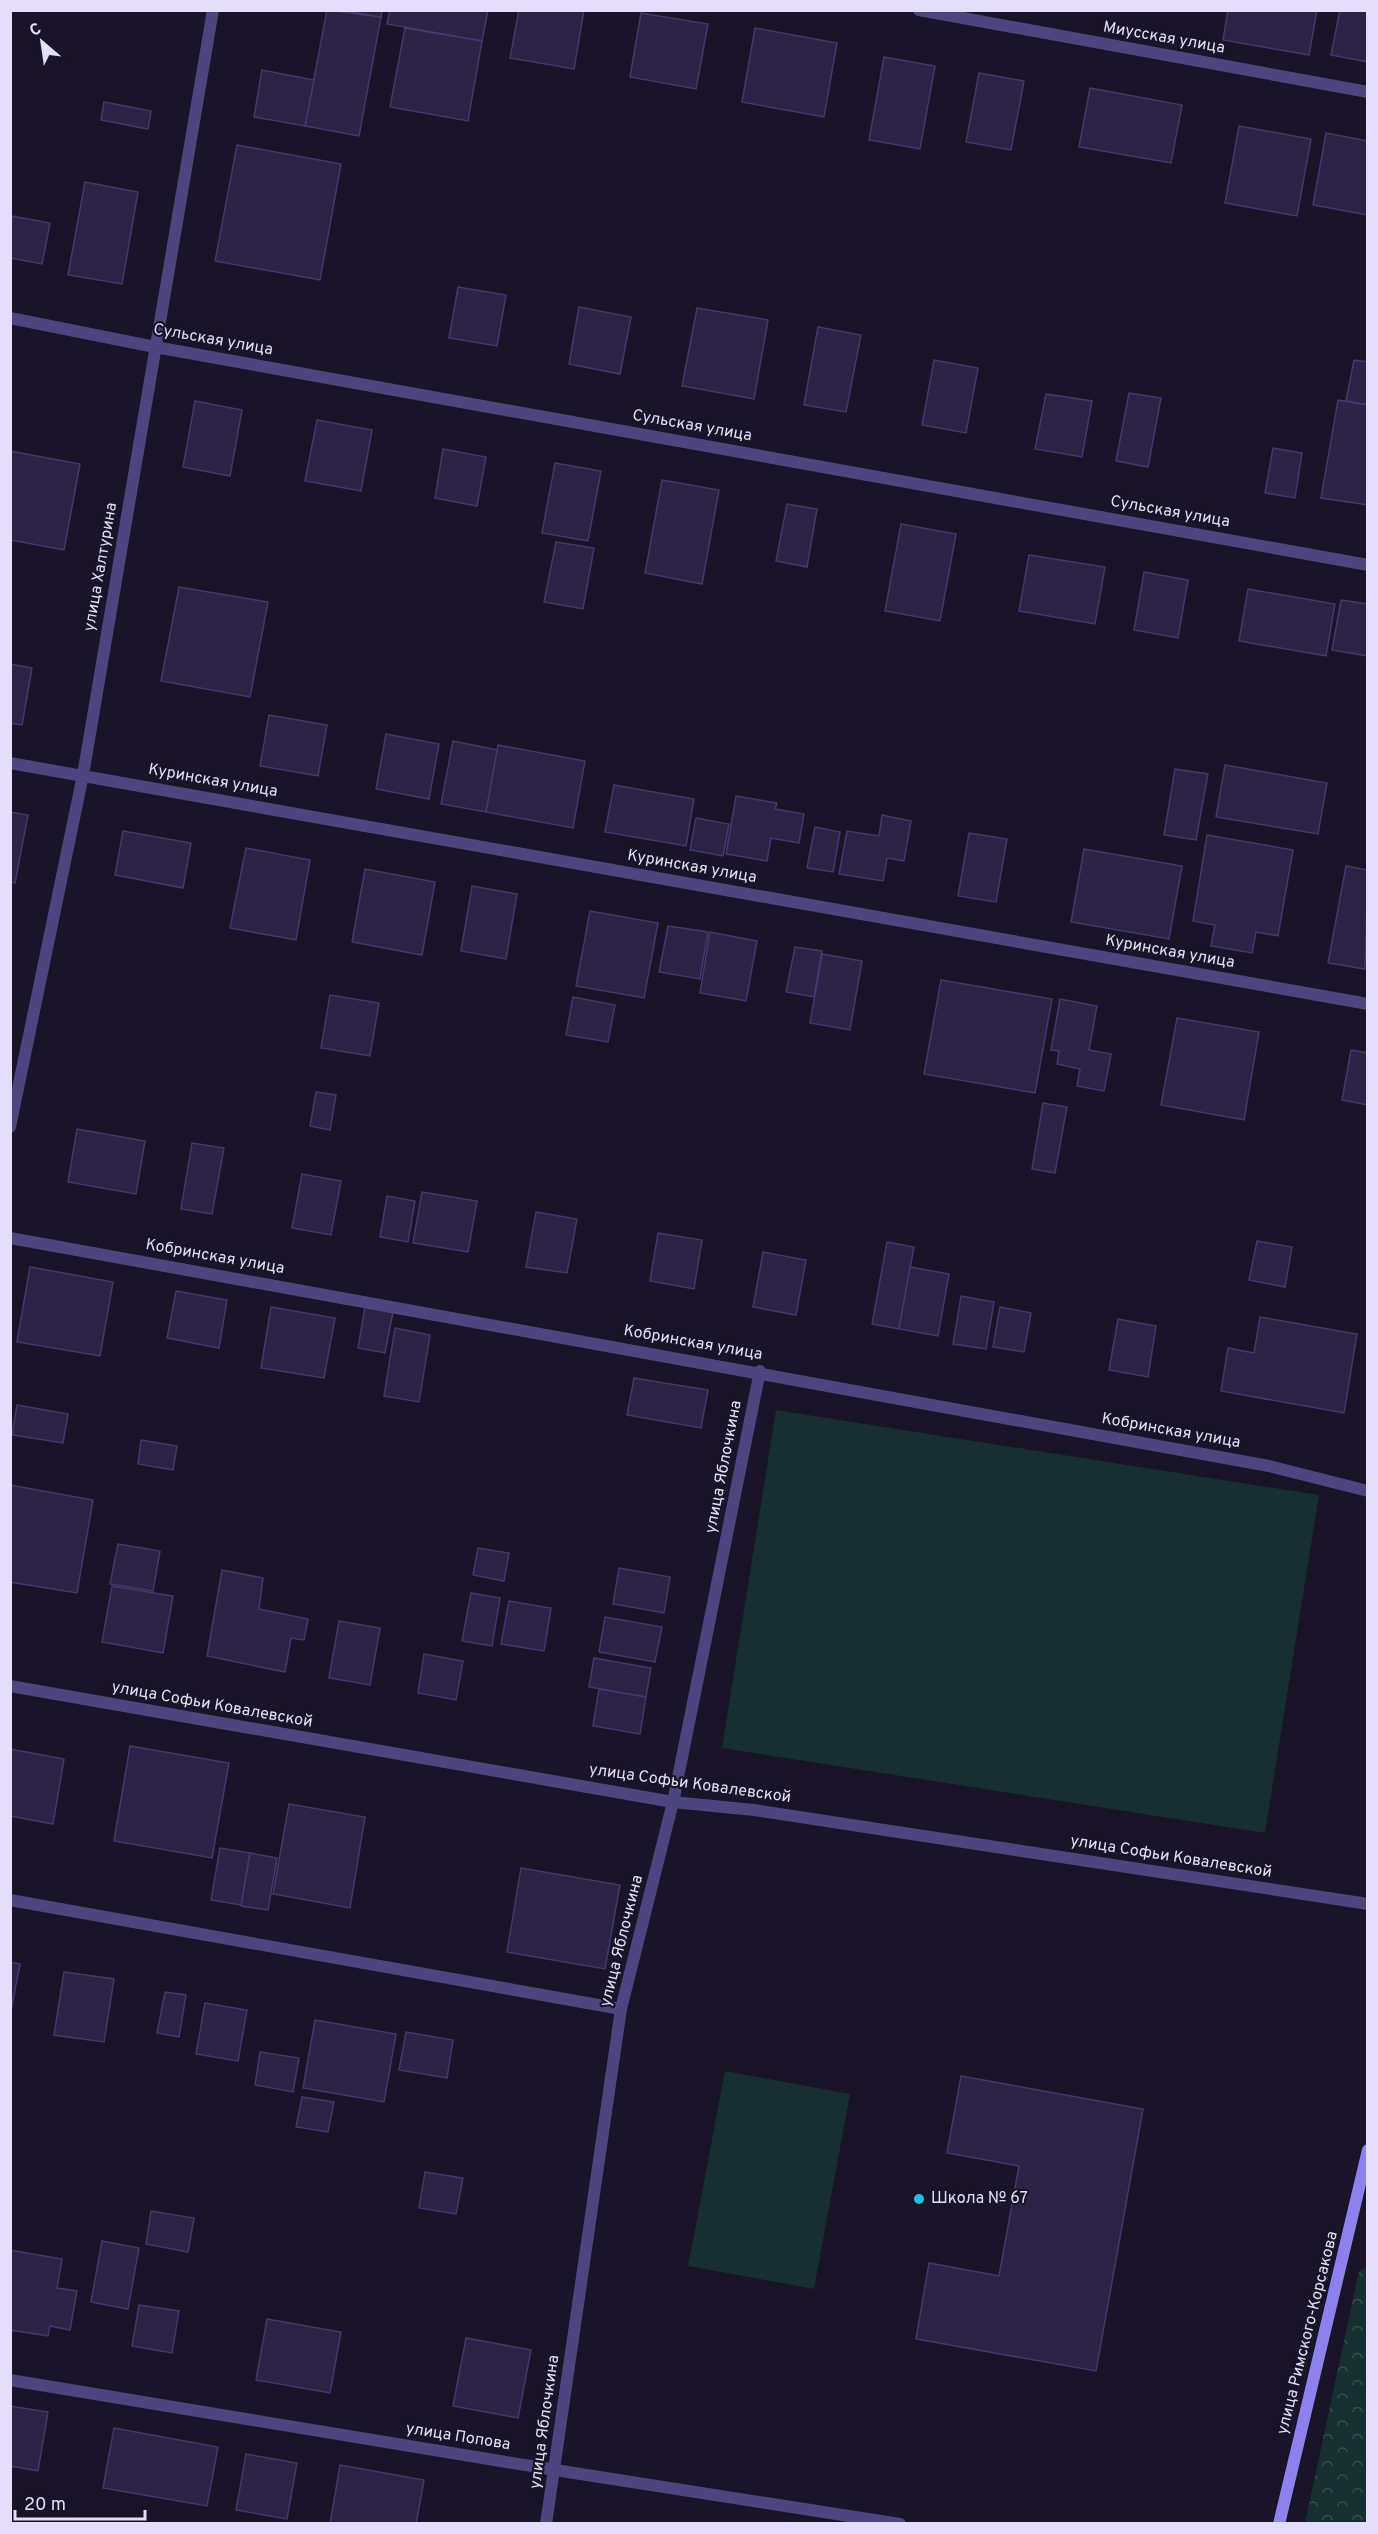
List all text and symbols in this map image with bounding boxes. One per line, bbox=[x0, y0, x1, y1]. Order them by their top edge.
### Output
north arrow bbox=[12, 12, 72, 72]
street label: Миусская улица bbox=[1102, 17, 1226, 59]
text: С bbox=[26, 19, 45, 42]
street label: Сульская улица bbox=[152, 320, 274, 360]
street label: Сульская улица bbox=[631, 406, 753, 446]
street label: Сульская улица bbox=[1109, 492, 1231, 532]
street label: улица Халтурина bbox=[80, 501, 122, 633]
street label: Куринская улица bbox=[147, 760, 279, 802]
street label: Куринская улица bbox=[626, 846, 758, 888]
street label: Куринская улица bbox=[1104, 931, 1236, 973]
street label: Кобринская улица bbox=[144, 1235, 286, 1279]
street label: Кобринская улица bbox=[622, 1321, 764, 1365]
street label: улица Яблочкина bbox=[701, 1399, 747, 1535]
street label: Кобринская улица bbox=[1100, 1409, 1242, 1453]
street label: улица Софьи Ковалевской bbox=[110, 1677, 314, 1733]
street label: улица Софьи Ковалевской bbox=[588, 1760, 792, 1808]
street label: улица Софьи Ковалевской bbox=[1069, 1831, 1273, 1883]
street label: улица Яблочкина bbox=[596, 1873, 648, 2009]
place label: Школа № 67 bbox=[931, 2189, 1028, 2209]
marker: Школа № 67 bbox=[912, 2192, 926, 2206]
street label: улица Римского-Корсакова bbox=[1273, 2229, 1343, 2437]
street label: улица Яблочкина bbox=[526, 2354, 564, 2490]
street label: улица Попова bbox=[404, 2419, 512, 2455]
scale bar bbox=[15, 2483, 146, 2521]
text: 20 m bbox=[24, 2494, 66, 2517]

